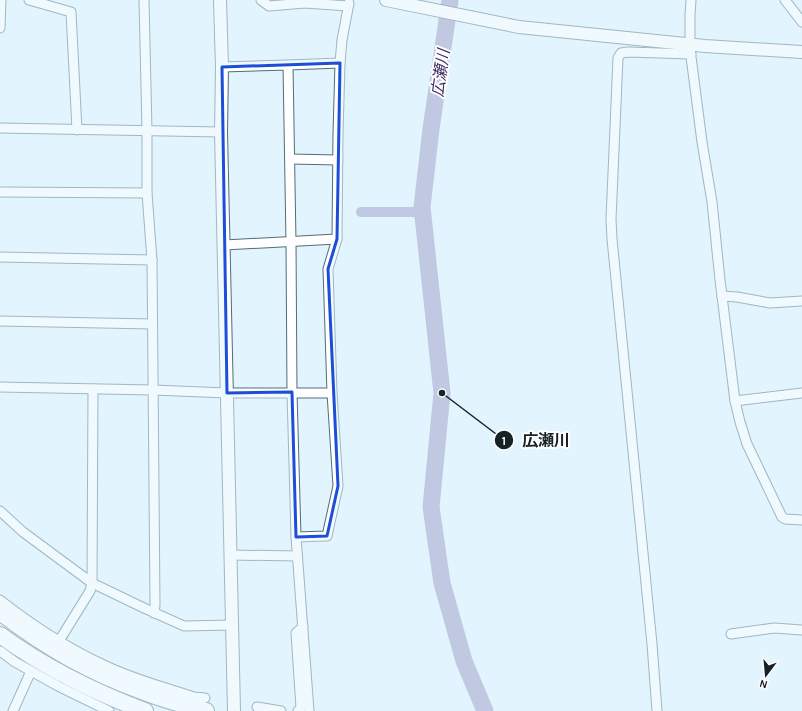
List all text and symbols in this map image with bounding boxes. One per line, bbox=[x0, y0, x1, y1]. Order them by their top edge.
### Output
water label: 広瀬川 bbox=[428, 46, 454, 98]
callout: 広瀬川 bbox=[494, 426, 578, 454]
text: 広瀬川 bbox=[522, 431, 570, 450]
text: 1 bbox=[502, 434, 506, 448]
north arrow bbox=[746, 655, 786, 695]
text: N bbox=[758, 677, 769, 691]

